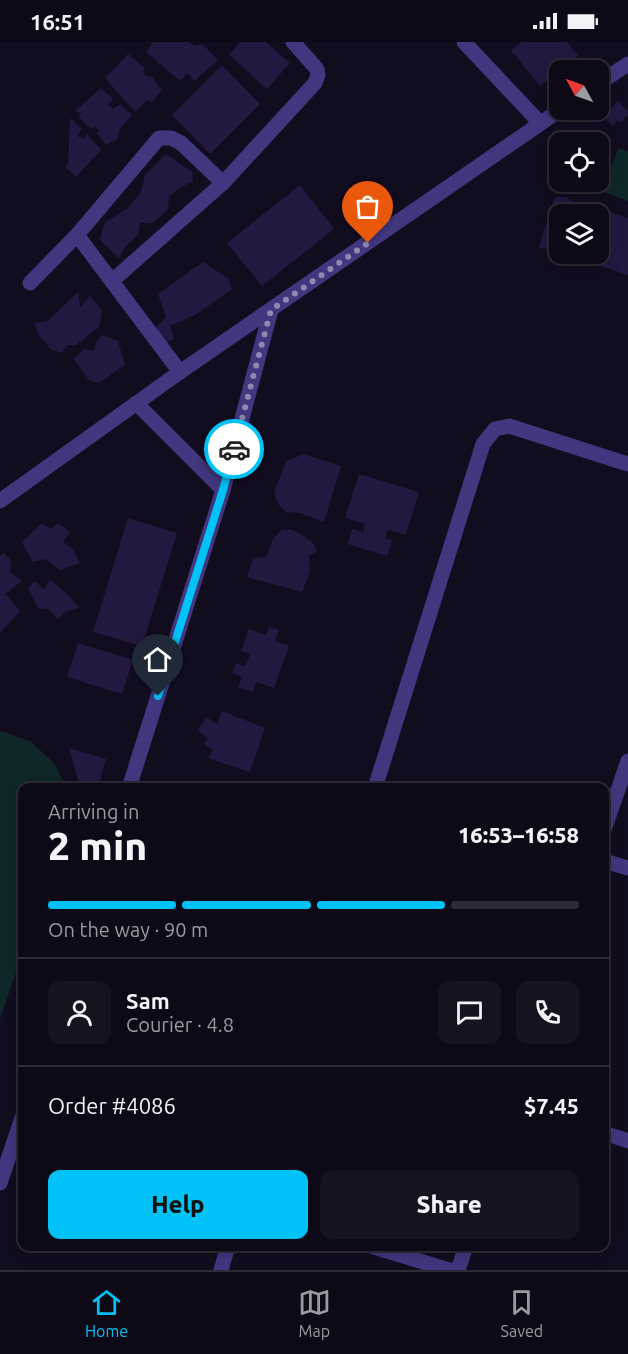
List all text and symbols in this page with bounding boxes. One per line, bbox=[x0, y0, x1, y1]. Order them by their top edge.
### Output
text: 16:51 bbox=[30, 9, 85, 34]
north arrow bbox=[549, 60, 609, 120]
map controls bbox=[549, 60, 609, 264]
button: locate bbox=[549, 132, 609, 192]
pin bbox=[342, 181, 393, 243]
icon: bag bbox=[351, 190, 384, 223]
button: layers bbox=[549, 204, 609, 264]
courier bbox=[204, 419, 264, 479]
icon: car bbox=[218, 433, 251, 466]
pin bbox=[132, 634, 183, 696]
icon: home bbox=[141, 643, 174, 676]
text: Arriving in bbox=[48, 800, 139, 823]
text: 16:53–16:58 bbox=[458, 822, 579, 847]
text: 2 min bbox=[48, 824, 147, 867]
text: On the way · 90 m bbox=[48, 918, 208, 941]
button: person bbox=[48, 981, 111, 1044]
button: chat bbox=[438, 981, 501, 1044]
button: phone bbox=[516, 981, 579, 1044]
text: Sam bbox=[126, 988, 170, 1013]
text: Courier · 4.8 bbox=[126, 1013, 234, 1036]
text: Order #4086 bbox=[48, 1093, 176, 1118]
text: $7.45 bbox=[524, 1093, 579, 1118]
button: Help bbox=[48, 1170, 308, 1239]
button: Share bbox=[320, 1170, 579, 1239]
tab: Home bbox=[85, 1286, 128, 1340]
tab: Map bbox=[298, 1286, 331, 1340]
tab: Saved bbox=[501, 1286, 543, 1340]

